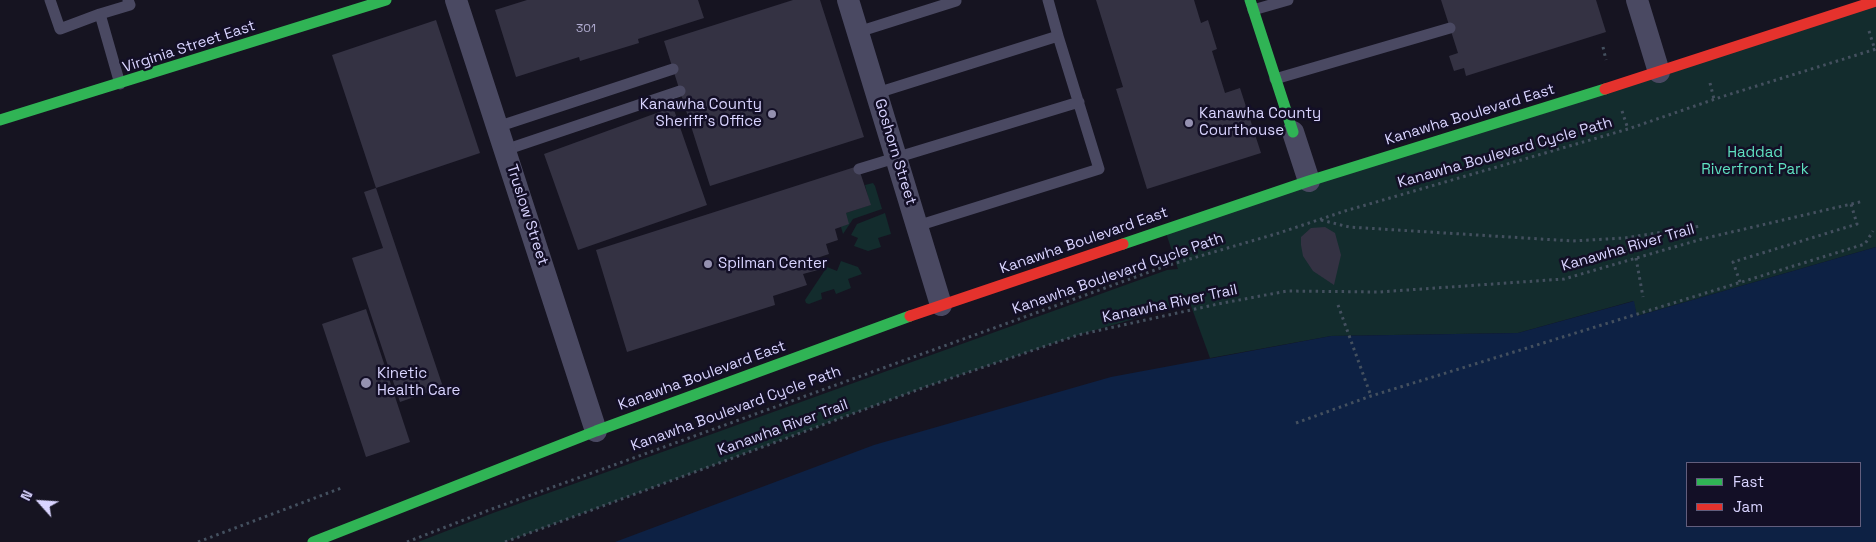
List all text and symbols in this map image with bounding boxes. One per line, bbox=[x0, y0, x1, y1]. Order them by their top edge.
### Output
street label: Virginia Street East bbox=[120, 17, 258, 77]
house number: 301 bbox=[576, 22, 596, 36]
street label: Kanawha Boulevard East bbox=[1383, 81, 1557, 149]
place label: Kanawha County Sheriff's Office bbox=[640, 96, 762, 131]
street label: Goshorn Street bbox=[870, 97, 920, 207]
place label: Kanawha County Courthouse bbox=[1199, 105, 1321, 140]
marker: Kanawha County Sheriff's Office bbox=[766, 108, 778, 120]
street label: Kanawha Boulevard Cycle Path bbox=[1396, 114, 1614, 192]
marker: Kanawha County Courthouse bbox=[1183, 117, 1195, 129]
park label: Haddad Riverfront Park bbox=[1701, 144, 1809, 179]
street label: Truslow Street bbox=[502, 162, 552, 268]
street label: Kanawha Boulevard East bbox=[997, 204, 1171, 278]
street label: Kanawha River Trail bbox=[1559, 220, 1697, 276]
street label: Kanawha Boulevard Cycle Path bbox=[1010, 229, 1226, 319]
place label: Spilman Center bbox=[718, 255, 827, 273]
marker: Spilman Center bbox=[702, 258, 714, 270]
street label: Kanawha River Trail bbox=[1101, 281, 1239, 327]
street label: Kanawha Boulevard East bbox=[616, 337, 788, 415]
street label: Kanawha Boulevard Cycle Path bbox=[628, 363, 844, 455]
place label: Kinetic Health Care bbox=[377, 365, 460, 400]
marker: Kinetic Health Care bbox=[359, 376, 373, 390]
street label: Kanawha River Trail bbox=[715, 396, 851, 460]
legend bbox=[1686, 462, 1861, 527]
text: Fast bbox=[1733, 472, 1764, 491]
north arrow bbox=[15, 477, 65, 527]
text: N bbox=[16, 487, 37, 504]
text: Jam bbox=[1733, 497, 1763, 516]

